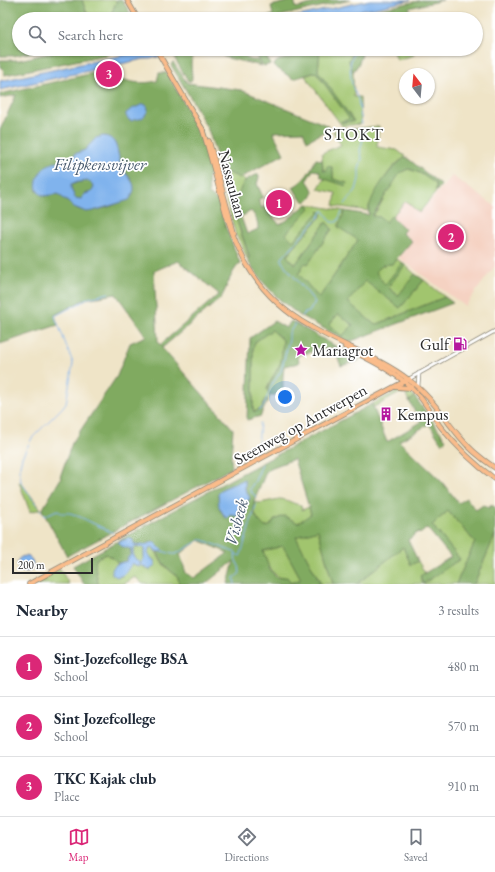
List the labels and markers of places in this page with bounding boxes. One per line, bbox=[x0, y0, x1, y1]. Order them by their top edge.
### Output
pin: 3 bbox=[96, 59, 122, 89]
pin: 1 bbox=[266, 188, 292, 218]
pin: 2 bbox=[438, 222, 464, 252]
place label: Gulf bbox=[420, 334, 451, 355]
fuel station icon: Gulf bbox=[452, 336, 468, 352]
place label: Mariagrot bbox=[312, 340, 373, 361]
place icon: Mariagrot bbox=[293, 342, 309, 358]
place label: Kempus bbox=[397, 404, 449, 425]
building icon: Kempus bbox=[378, 406, 394, 422]

